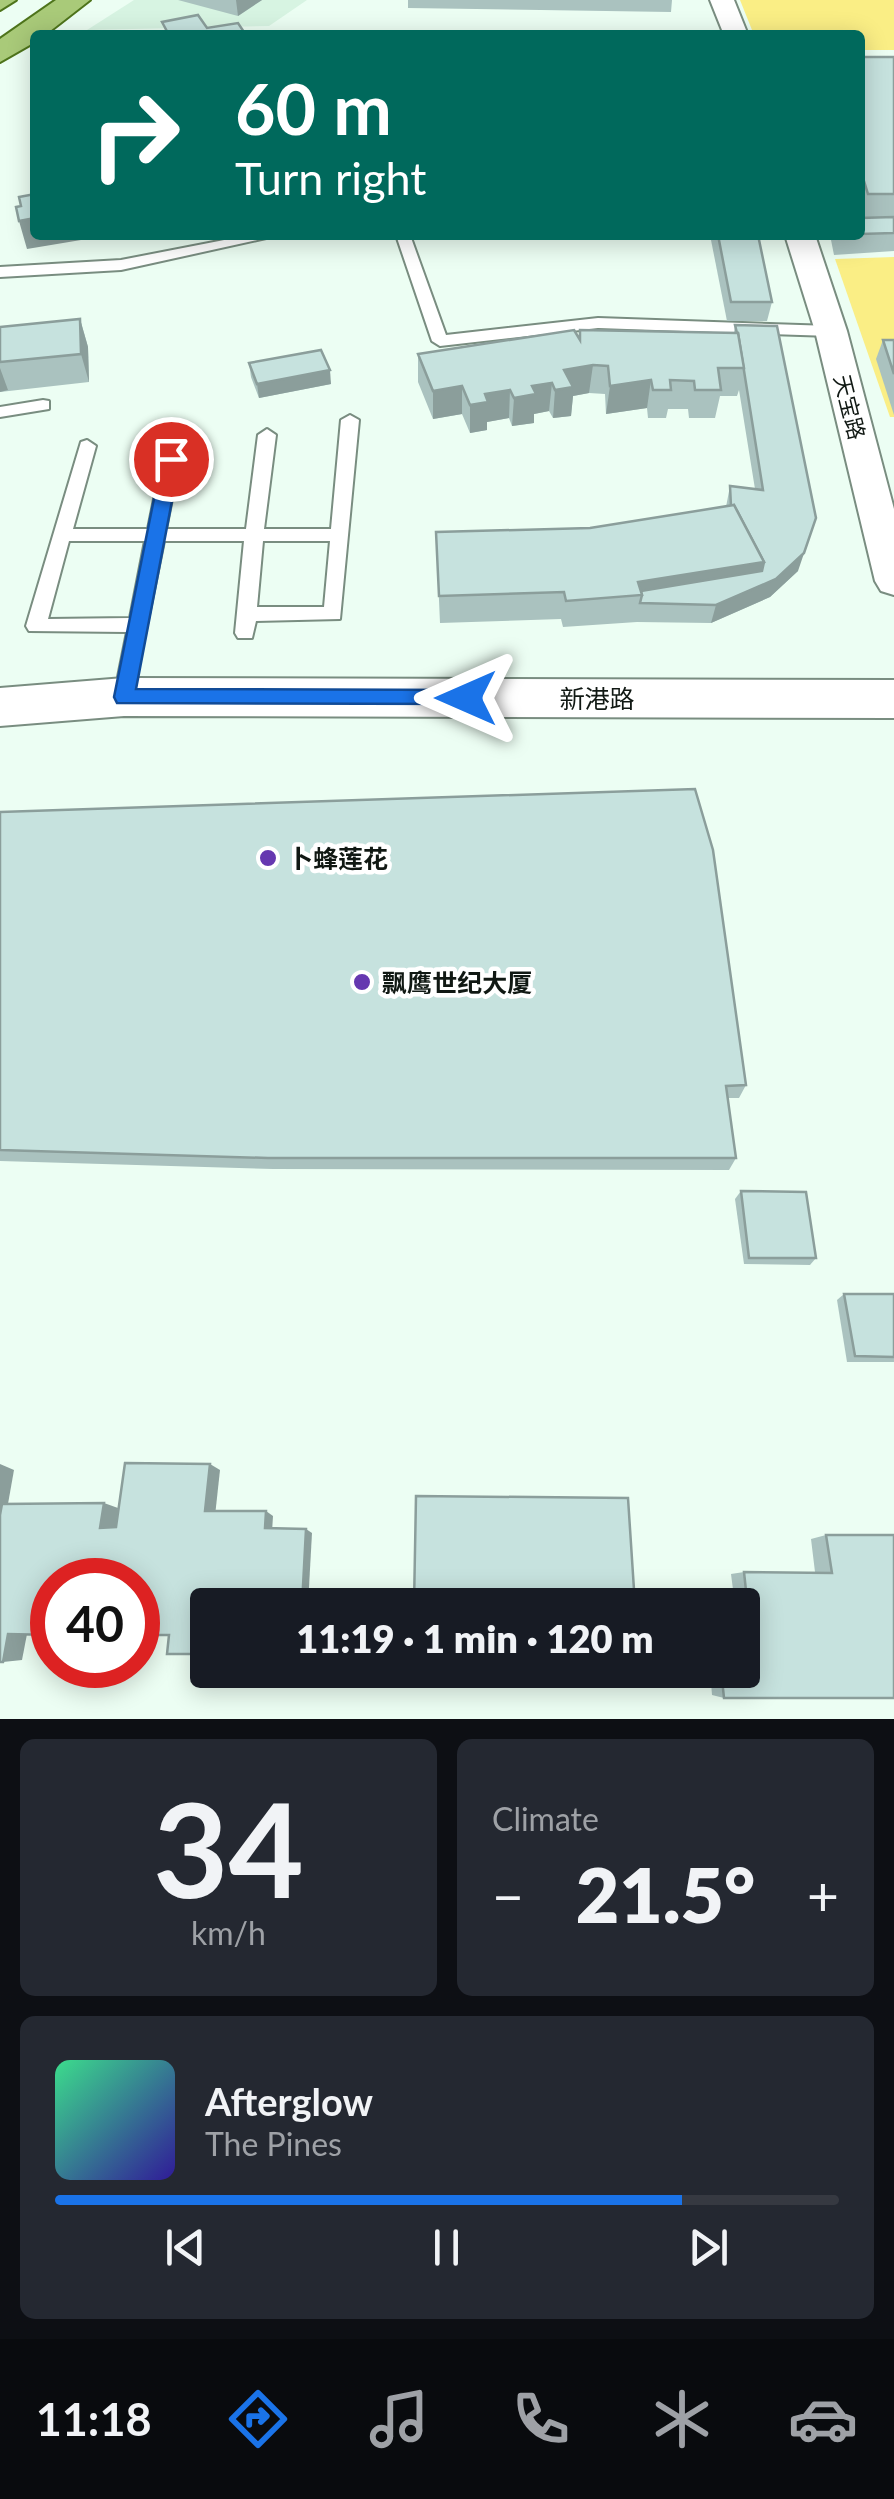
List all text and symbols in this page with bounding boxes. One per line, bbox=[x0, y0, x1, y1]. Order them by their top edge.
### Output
text: 60 m bbox=[235, 66, 392, 150]
icon: right bbox=[70, 70, 200, 200]
text: Turn right bbox=[235, 151, 426, 205]
street label: 天宝路 bbox=[829, 372, 871, 442]
pin bbox=[129, 417, 214, 502]
icon: arrive bbox=[144, 432, 199, 487]
position arrow bbox=[414, 646, 518, 750]
street label: 新港路 bbox=[559, 683, 635, 713]
place label: 卜蜂莲花 bbox=[288, 843, 388, 873]
marker: 卜蜂莲花 bbox=[257, 847, 279, 869]
place label: 飘鹰世纪大厦 bbox=[382, 967, 532, 997]
marker: 飘鹰世纪大厦 bbox=[351, 971, 373, 993]
speed limit sign: 40 bbox=[30, 1558, 160, 1688]
text: 11:19 · 1 min · 120 m bbox=[296, 1615, 654, 1661]
text: 34 bbox=[153, 1770, 304, 1926]
text: Climate bbox=[492, 1799, 599, 1838]
text: 21.5° bbox=[576, 1849, 755, 1939]
text: − bbox=[492, 1862, 524, 1928]
text: + bbox=[807, 1862, 839, 1928]
text: km/h bbox=[191, 1913, 266, 1952]
text: Afterglow bbox=[205, 2078, 373, 2124]
text: The Pines bbox=[205, 2124, 342, 2163]
icon: previous bbox=[158, 2220, 213, 2275]
icon: pause bbox=[419, 2220, 474, 2275]
icon: next bbox=[681, 2220, 736, 2275]
icon: directions bbox=[223, 2384, 293, 2454]
icon: music bbox=[364, 2384, 434, 2454]
icon: phone bbox=[506, 2384, 576, 2454]
icon: climate bbox=[647, 2384, 717, 2454]
icon: car bbox=[788, 2384, 858, 2454]
text: 11:18 bbox=[36, 2392, 152, 2446]

